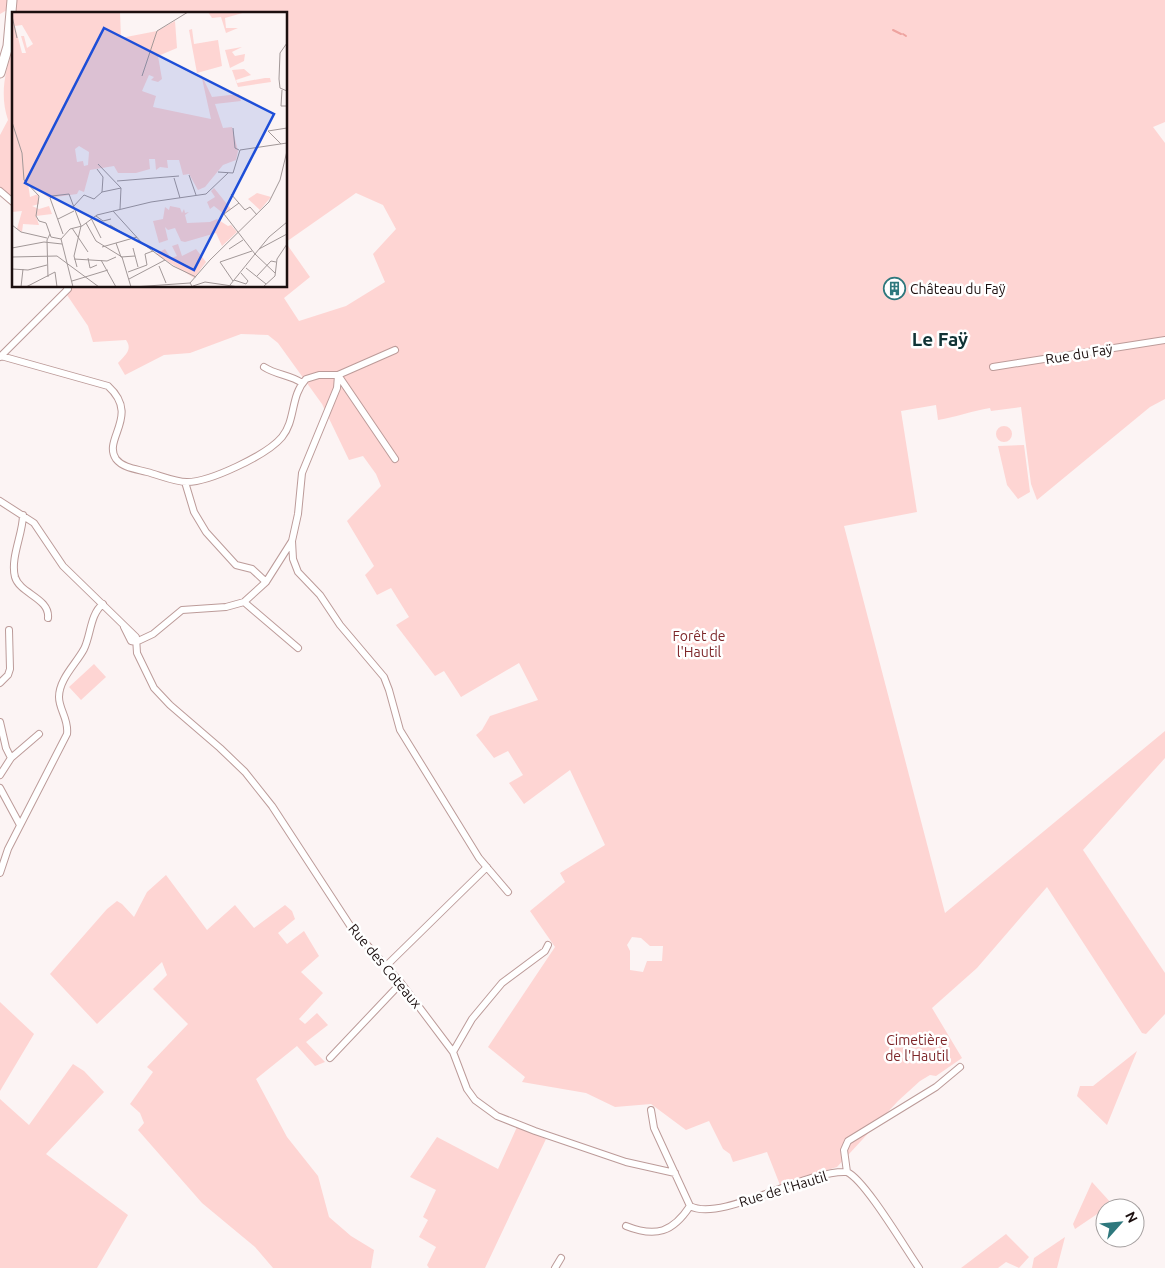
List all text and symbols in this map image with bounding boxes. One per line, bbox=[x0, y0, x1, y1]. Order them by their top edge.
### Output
inset map bbox=[12, 12, 288, 288]
building icon: Château du Faÿ bbox=[882, 277, 906, 301]
place label: Château du Faÿ bbox=[910, 281, 1006, 297]
district label: Le Faÿ bbox=[912, 328, 968, 350]
street label: Rue du Faÿ bbox=[1044, 341, 1114, 367]
park label: Forêt de l'Hautil bbox=[672, 628, 726, 660]
street label: Rue des Coteaux bbox=[345, 921, 425, 1011]
park label: Cimetière de l'Hautil bbox=[885, 1032, 949, 1064]
street label: Rue de l'Hautil bbox=[737, 1168, 829, 1210]
north arrow bbox=[1095, 1198, 1145, 1248]
text: N bbox=[1122, 1209, 1141, 1225]

